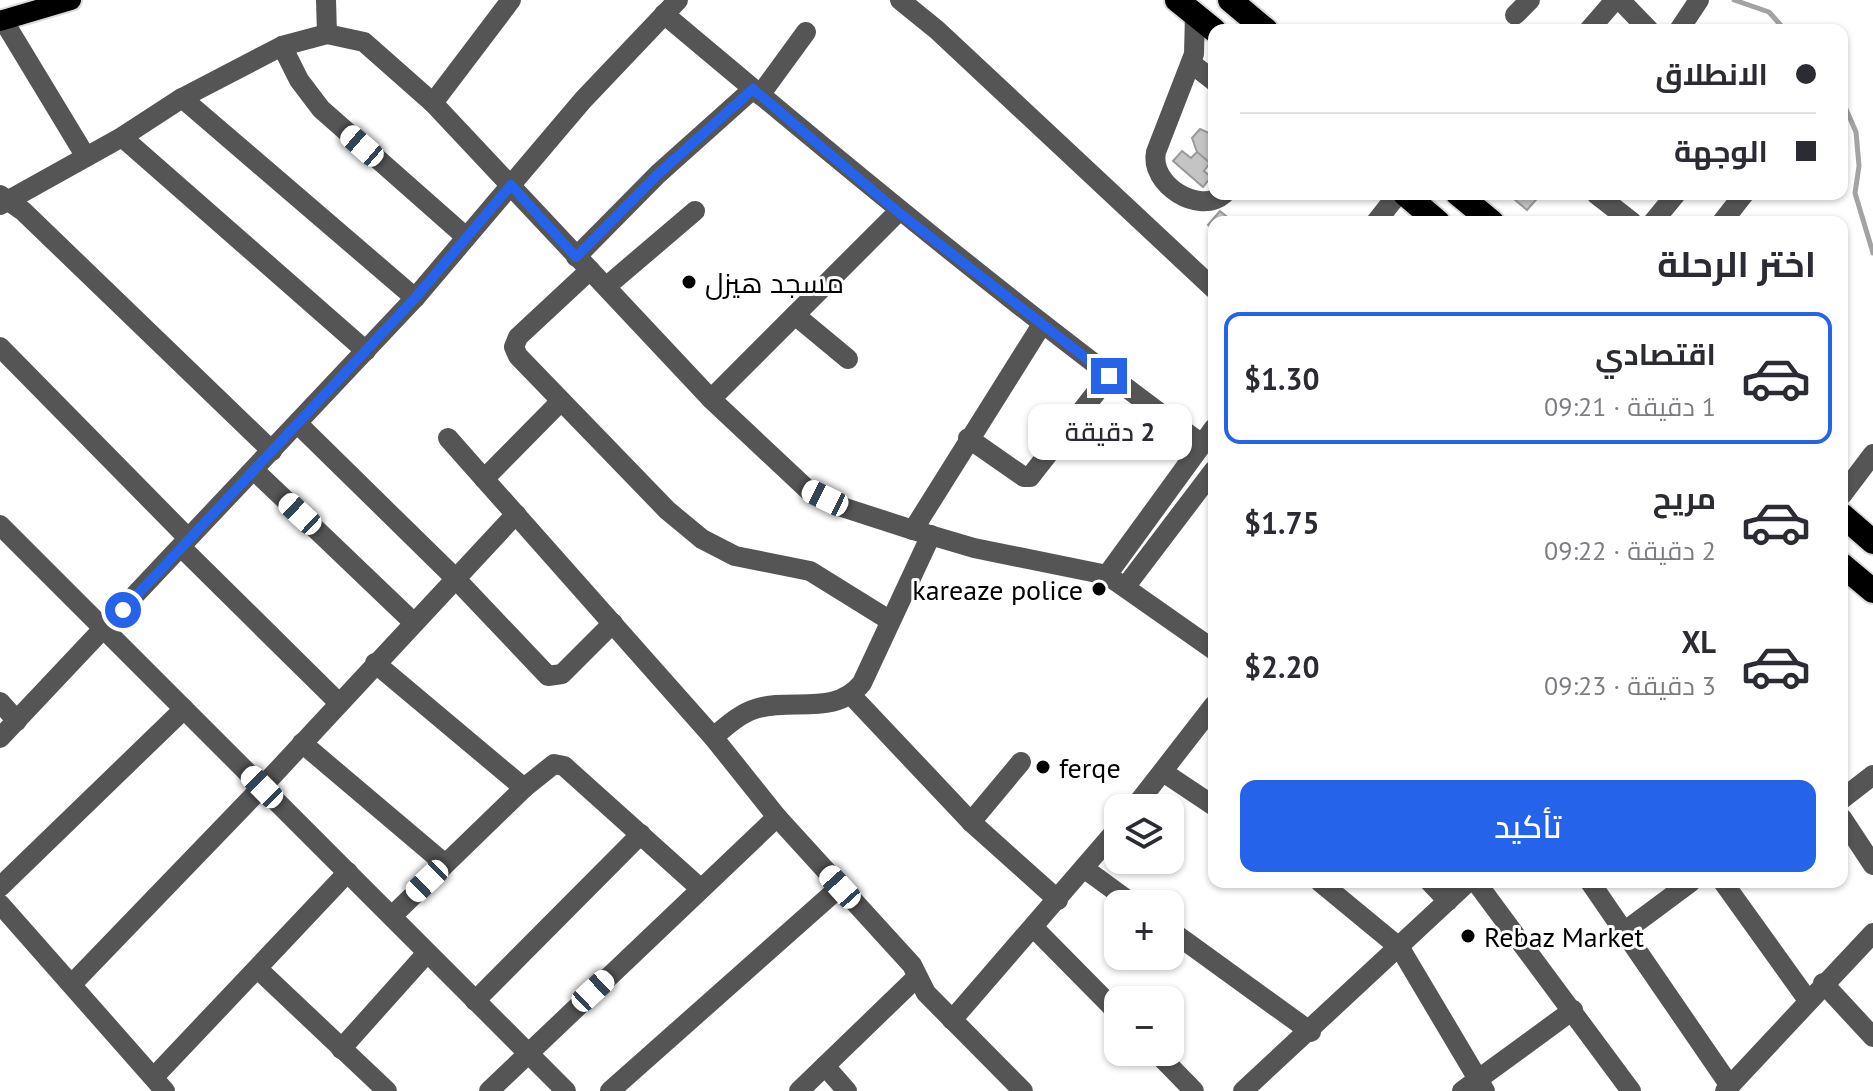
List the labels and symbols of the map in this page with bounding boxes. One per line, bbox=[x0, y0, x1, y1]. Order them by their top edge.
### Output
car bbox=[336, 121, 388, 171]
place label: مسجد هيزل bbox=[705, 264, 844, 301]
marker: مسجد هيزل bbox=[680, 273, 698, 291]
route end bbox=[1091, 358, 1127, 394]
callout: 2 دقيقة bbox=[1027, 404, 1191, 460]
car bbox=[798, 477, 852, 519]
car bbox=[274, 489, 326, 539]
place label: kareaze police bbox=[912, 571, 1083, 608]
marker: kareaze police bbox=[1090, 580, 1108, 598]
route start bbox=[105, 592, 141, 628]
place label: ferqe bbox=[1059, 749, 1121, 786]
marker: ferqe bbox=[1034, 758, 1052, 776]
car bbox=[237, 762, 287, 812]
car bbox=[401, 856, 453, 906]
car bbox=[815, 861, 865, 913]
place label: Rebaz Market bbox=[1484, 918, 1645, 955]
marker: Rebaz Market bbox=[1459, 927, 1477, 945]
car bbox=[567, 966, 619, 1016]

